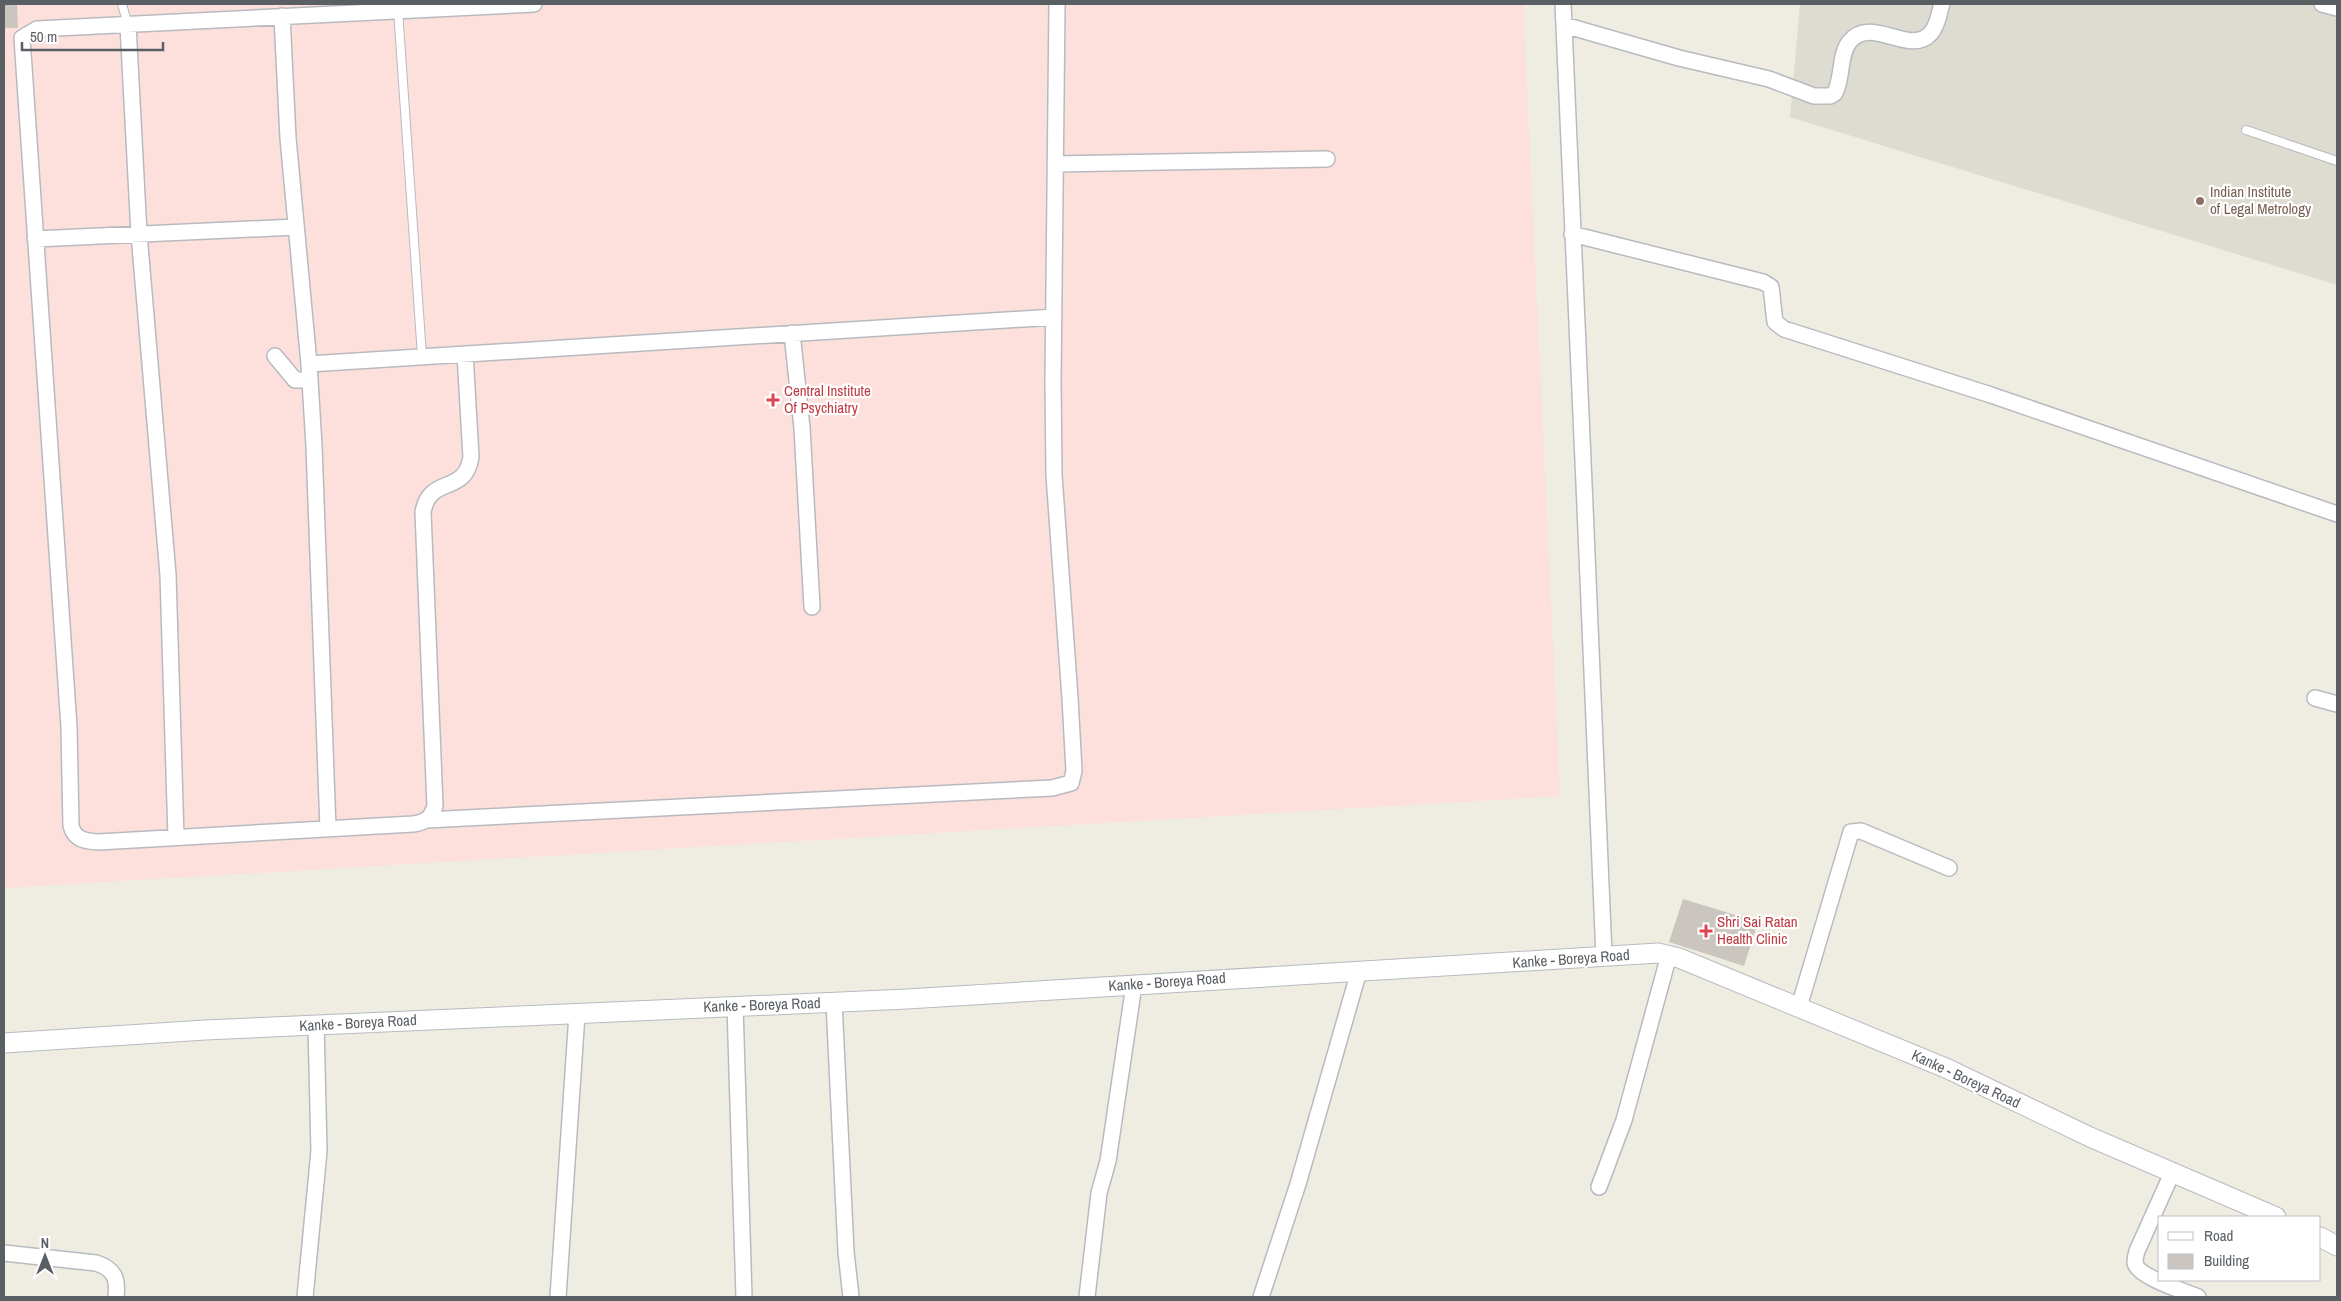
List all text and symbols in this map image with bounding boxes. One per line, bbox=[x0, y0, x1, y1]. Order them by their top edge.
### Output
scale bar bbox=[22, 20, 164, 52]
text: 50 m bbox=[30, 26, 57, 47]
place label: Indian Institute of Legal Metrology bbox=[2210, 181, 2312, 219]
marker: Indian Institute of Legal Metrology bbox=[2194, 195, 2206, 207]
place label: Central Institute Of Psychiatry bbox=[784, 380, 871, 418]
marker: Central Institute Of Psychiatry bbox=[766, 393, 780, 407]
place label: Shri Sai Ratan Health Clinic bbox=[1717, 911, 1798, 949]
marker: Shri Sai Ratan Health Clinic bbox=[1699, 924, 1713, 938]
street label: Kanke - Boreya Road bbox=[1512, 944, 1630, 973]
street label: Kanke - Boreya Road bbox=[1108, 967, 1226, 996]
street label: Kanke - Boreya Road bbox=[703, 992, 821, 1017]
street label: Kanke - Boreya Road bbox=[299, 1009, 417, 1036]
street label: Kanke - Boreya Road bbox=[1908, 1044, 2024, 1113]
legend bbox=[2158, 1216, 2321, 1281]
text: Road bbox=[2204, 1225, 2233, 1246]
north arrow bbox=[20, 1231, 70, 1281]
text: N bbox=[41, 1234, 49, 1252]
text: Building bbox=[2204, 1250, 2249, 1271]

